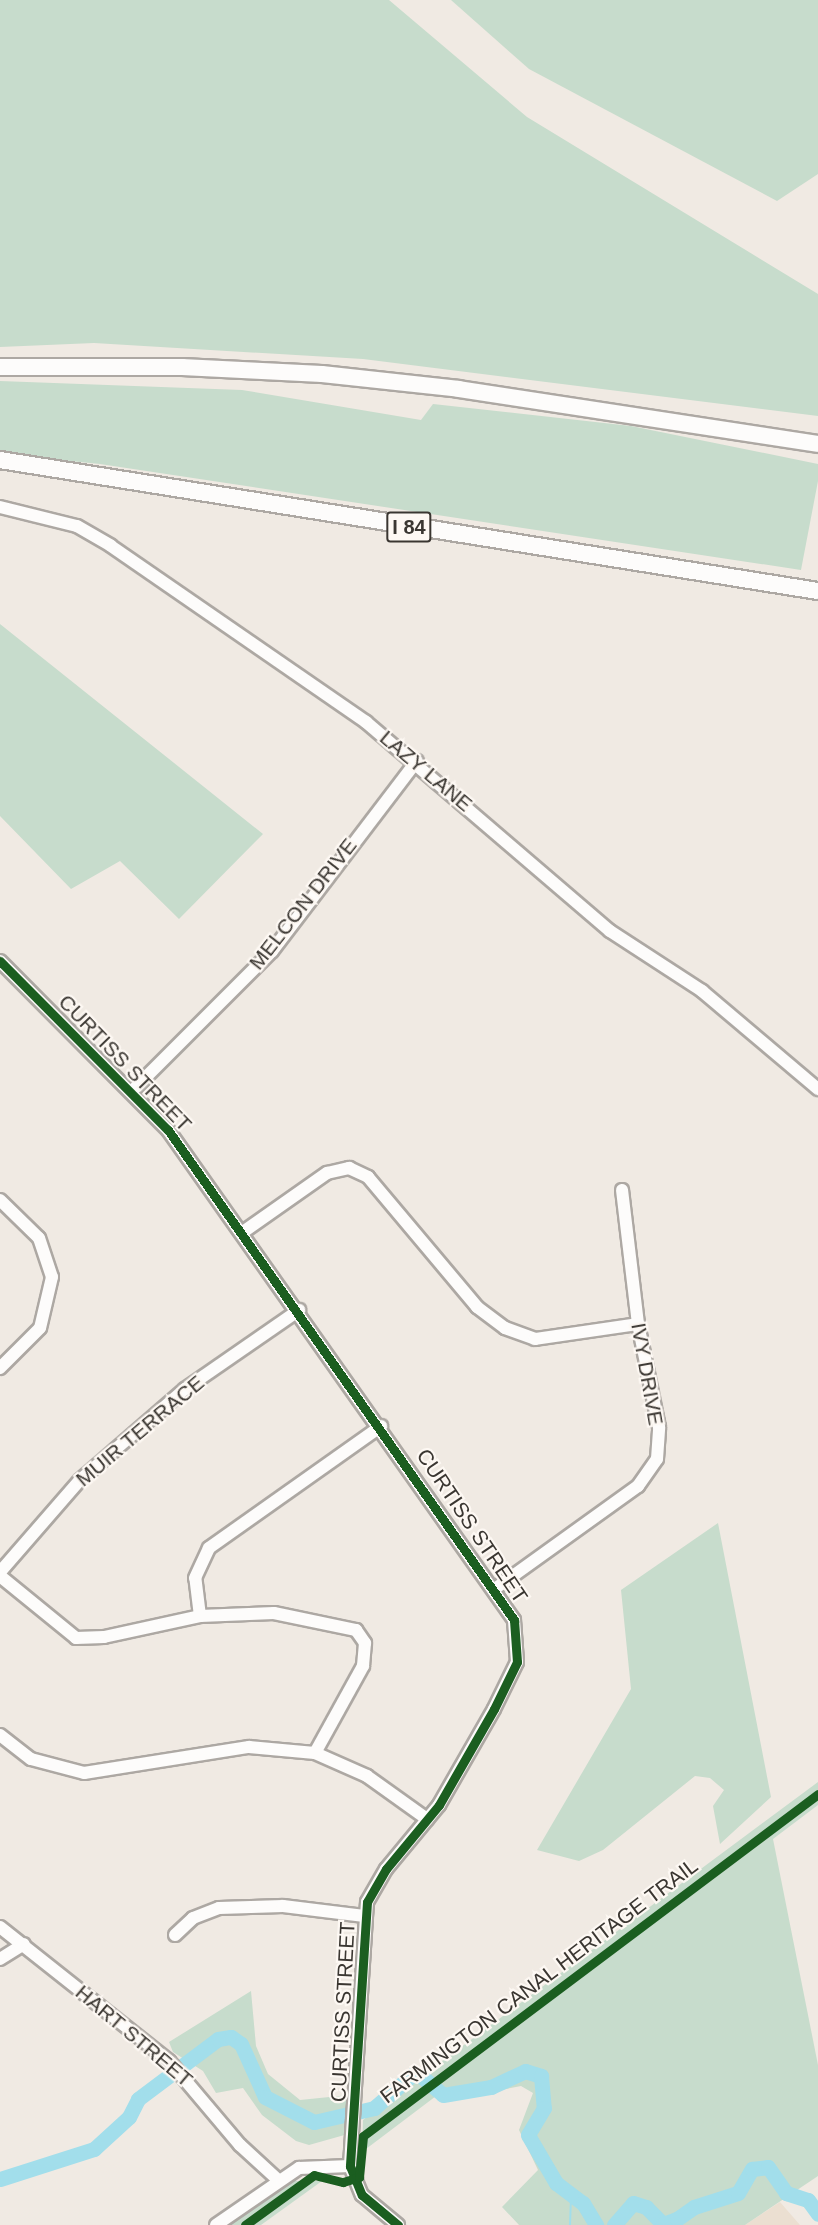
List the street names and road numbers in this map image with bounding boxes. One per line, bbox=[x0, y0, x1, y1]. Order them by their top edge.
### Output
road number: I 84 bbox=[385, 510, 433, 544]
street label: LAZY LANE bbox=[375, 725, 477, 817]
street label: MELCON DRIVE bbox=[244, 833, 362, 975]
street label: CURTISS STREET bbox=[53, 989, 197, 1137]
street label: IVY DRIVE bbox=[626, 1321, 668, 1427]
street label: MUIR TERRACE bbox=[71, 1370, 209, 1492]
street label: CURTISS STREET bbox=[411, 1444, 533, 1608]
street label: FARMINGTON CANAL HERITAGE TRAIL bbox=[375, 1853, 703, 2109]
street label: CURTISS STREET bbox=[326, 1921, 360, 2103]
street label: HART STREET bbox=[70, 1980, 198, 2092]

